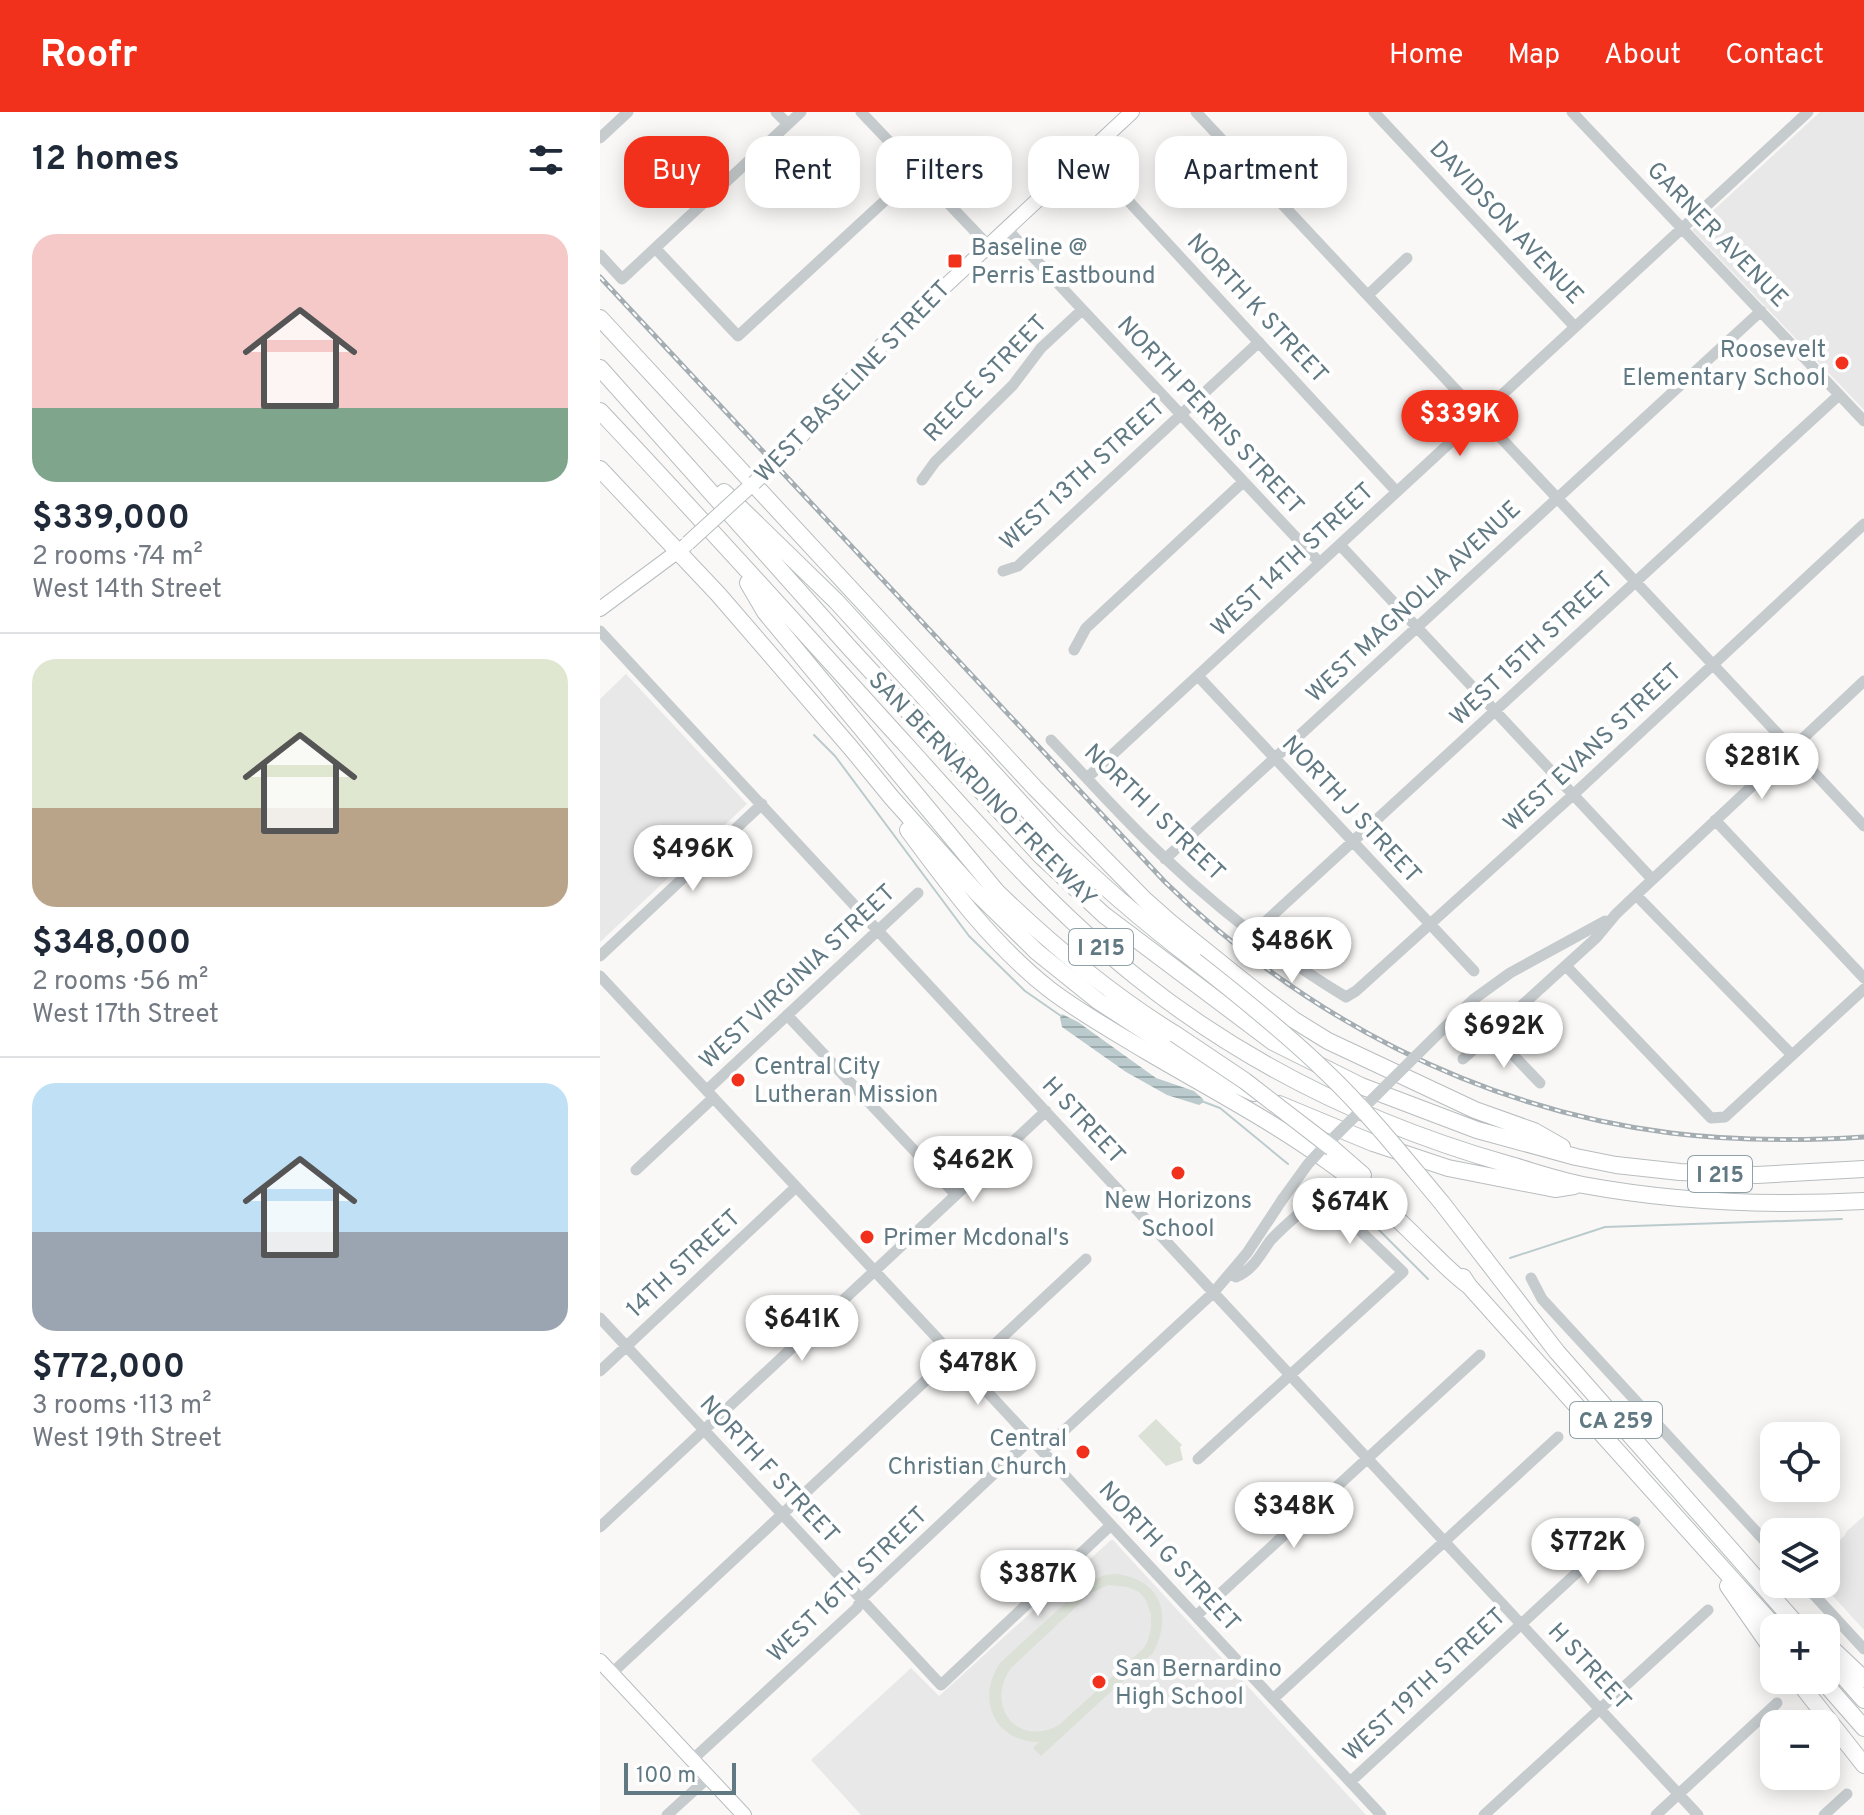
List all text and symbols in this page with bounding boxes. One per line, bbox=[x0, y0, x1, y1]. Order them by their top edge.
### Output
text: Roofr bbox=[40, 32, 138, 81]
text: Home bbox=[1389, 38, 1463, 74]
text: Map bbox=[1507, 38, 1560, 74]
text: About bbox=[1604, 38, 1681, 74]
text: Contact bbox=[1725, 38, 1824, 74]
street label: DAVIDSON AVENUE bbox=[1422, 135, 1589, 311]
chip: Buy bbox=[624, 136, 729, 208]
chip: Rent bbox=[745, 136, 860, 208]
chip: Filters bbox=[876, 136, 1012, 208]
chip: New bbox=[1028, 136, 1139, 208]
chip: Apartment bbox=[1155, 136, 1347, 208]
icon: filters bbox=[524, 138, 568, 182]
text: 12 homes bbox=[32, 139, 179, 182]
street label: GARNER AVENUE bbox=[1639, 156, 1794, 315]
street label: NORTH K STREET bbox=[1179, 228, 1334, 391]
place label: Baseline @ Perris Eastbound bbox=[971, 234, 1156, 292]
marker: Baseline @ Perris Eastbound bbox=[946, 252, 964, 270]
street label: WEST BASELINE STREET bbox=[749, 275, 958, 490]
icon: home bbox=[228, 286, 372, 430]
street label: REECE STREET bbox=[918, 309, 1055, 449]
street label: NORTH PERRIS STREET bbox=[1110, 311, 1309, 522]
place label: Roosevelt Elementary School bbox=[1622, 336, 1826, 394]
marker: Roosevelt Elementary School bbox=[1833, 354, 1851, 372]
pin: $339K bbox=[1404, 390, 1516, 458]
street label: WEST 13TH STREET bbox=[994, 393, 1172, 558]
text: $339K bbox=[1419, 399, 1501, 432]
street label: WEST 14TH STREET bbox=[1206, 477, 1381, 644]
street label: WEST MAGNOLIA AVENUE bbox=[1301, 495, 1528, 710]
text: $339,000 bbox=[32, 498, 190, 541]
text: 2 rooms · 74 m² bbox=[32, 541, 203, 574]
street label: WEST 15TH STREET bbox=[1444, 566, 1620, 733]
text: West 14th Street bbox=[32, 574, 222, 607]
street label: WEST EVANS STREET bbox=[1498, 658, 1689, 839]
street label: SAN BERNARDINO FREEWAY bbox=[861, 666, 1102, 914]
icon: home bbox=[228, 711, 372, 855]
street label: NORTH J STREET bbox=[1274, 730, 1427, 891]
pin: $281K bbox=[1706, 733, 1818, 801]
street label: NORTH I STREET bbox=[1077, 738, 1231, 888]
text: $281K bbox=[1724, 742, 1800, 775]
pin: $496K bbox=[637, 825, 749, 893]
text: $496K bbox=[652, 834, 734, 867]
street label: WEST VIRGINIA STREET bbox=[694, 879, 903, 1076]
pin: $486K bbox=[1236, 917, 1348, 985]
text: $348,000 bbox=[32, 923, 191, 966]
text: $486K bbox=[1250, 926, 1334, 959]
road number: I 215 bbox=[1069, 929, 1133, 965]
text: 2 rooms · 56 m² bbox=[32, 966, 208, 999]
text: West 17th Street bbox=[32, 999, 219, 1032]
pin: $692K bbox=[1448, 1002, 1560, 1070]
text: $692K bbox=[1463, 1011, 1545, 1044]
place label: Central City Lutheran Mission bbox=[754, 1053, 938, 1111]
marker: Central City Lutheran Mission bbox=[729, 1071, 747, 1089]
street label: H STREET bbox=[1034, 1071, 1131, 1171]
icon: home bbox=[228, 1135, 372, 1279]
pin: $462K bbox=[917, 1136, 1029, 1204]
text: $462K bbox=[932, 1145, 1014, 1178]
road number: I 215 bbox=[1688, 1156, 1752, 1192]
marker: New Horizons School bbox=[1169, 1164, 1187, 1182]
pin: $674K bbox=[1294, 1178, 1406, 1246]
place label: New Horizons School bbox=[1104, 1187, 1252, 1245]
text: $674K bbox=[1311, 1187, 1389, 1220]
street label: 14TH STREET bbox=[621, 1204, 748, 1325]
place label: Primer Mcdonal's bbox=[883, 1224, 1069, 1254]
marker: Primer Mcdonal's bbox=[858, 1228, 876, 1246]
pin: $641K bbox=[746, 1295, 858, 1363]
text: $641K bbox=[763, 1304, 841, 1337]
pin: $478K bbox=[922, 1339, 1034, 1407]
text: $772,000 bbox=[32, 1347, 185, 1390]
text: $478K bbox=[938, 1348, 1018, 1381]
text: 3 rooms · 113 m² bbox=[32, 1390, 212, 1423]
street label: NORTH F STREET bbox=[692, 1390, 845, 1551]
road number: CA 259 bbox=[1570, 1402, 1662, 1438]
map controls bbox=[1760, 1422, 1840, 1790]
button: locate bbox=[1760, 1422, 1840, 1502]
text: West 19th Street bbox=[32, 1423, 222, 1456]
place label: Central Christian Church bbox=[888, 1425, 1067, 1483]
marker: Central Christian Church bbox=[1074, 1443, 1092, 1461]
street label: NORTH G STREET bbox=[1091, 1476, 1246, 1639]
pin: $348K bbox=[1238, 1482, 1350, 1550]
text: $348K bbox=[1253, 1491, 1335, 1524]
street label: WEST 16TH STREET bbox=[762, 1501, 935, 1670]
pin: $772K bbox=[1532, 1518, 1644, 1586]
button: layers bbox=[1760, 1518, 1840, 1598]
text: $772K bbox=[1549, 1527, 1627, 1560]
pin: $387K bbox=[982, 1550, 1094, 1618]
text: $387K bbox=[998, 1559, 1078, 1592]
street label: WEST 19TH STREET bbox=[1338, 1602, 1513, 1769]
button: + bbox=[1760, 1614, 1840, 1694]
street label: H STREET bbox=[1540, 1617, 1637, 1717]
place label: San Bernardino High School bbox=[1115, 1655, 1282, 1713]
marker: San Bernardino High School bbox=[1090, 1673, 1108, 1691]
button: − bbox=[1760, 1710, 1840, 1790]
scale bar bbox=[624, 1759, 736, 1795]
text: 100 m bbox=[636, 1763, 696, 1790]

